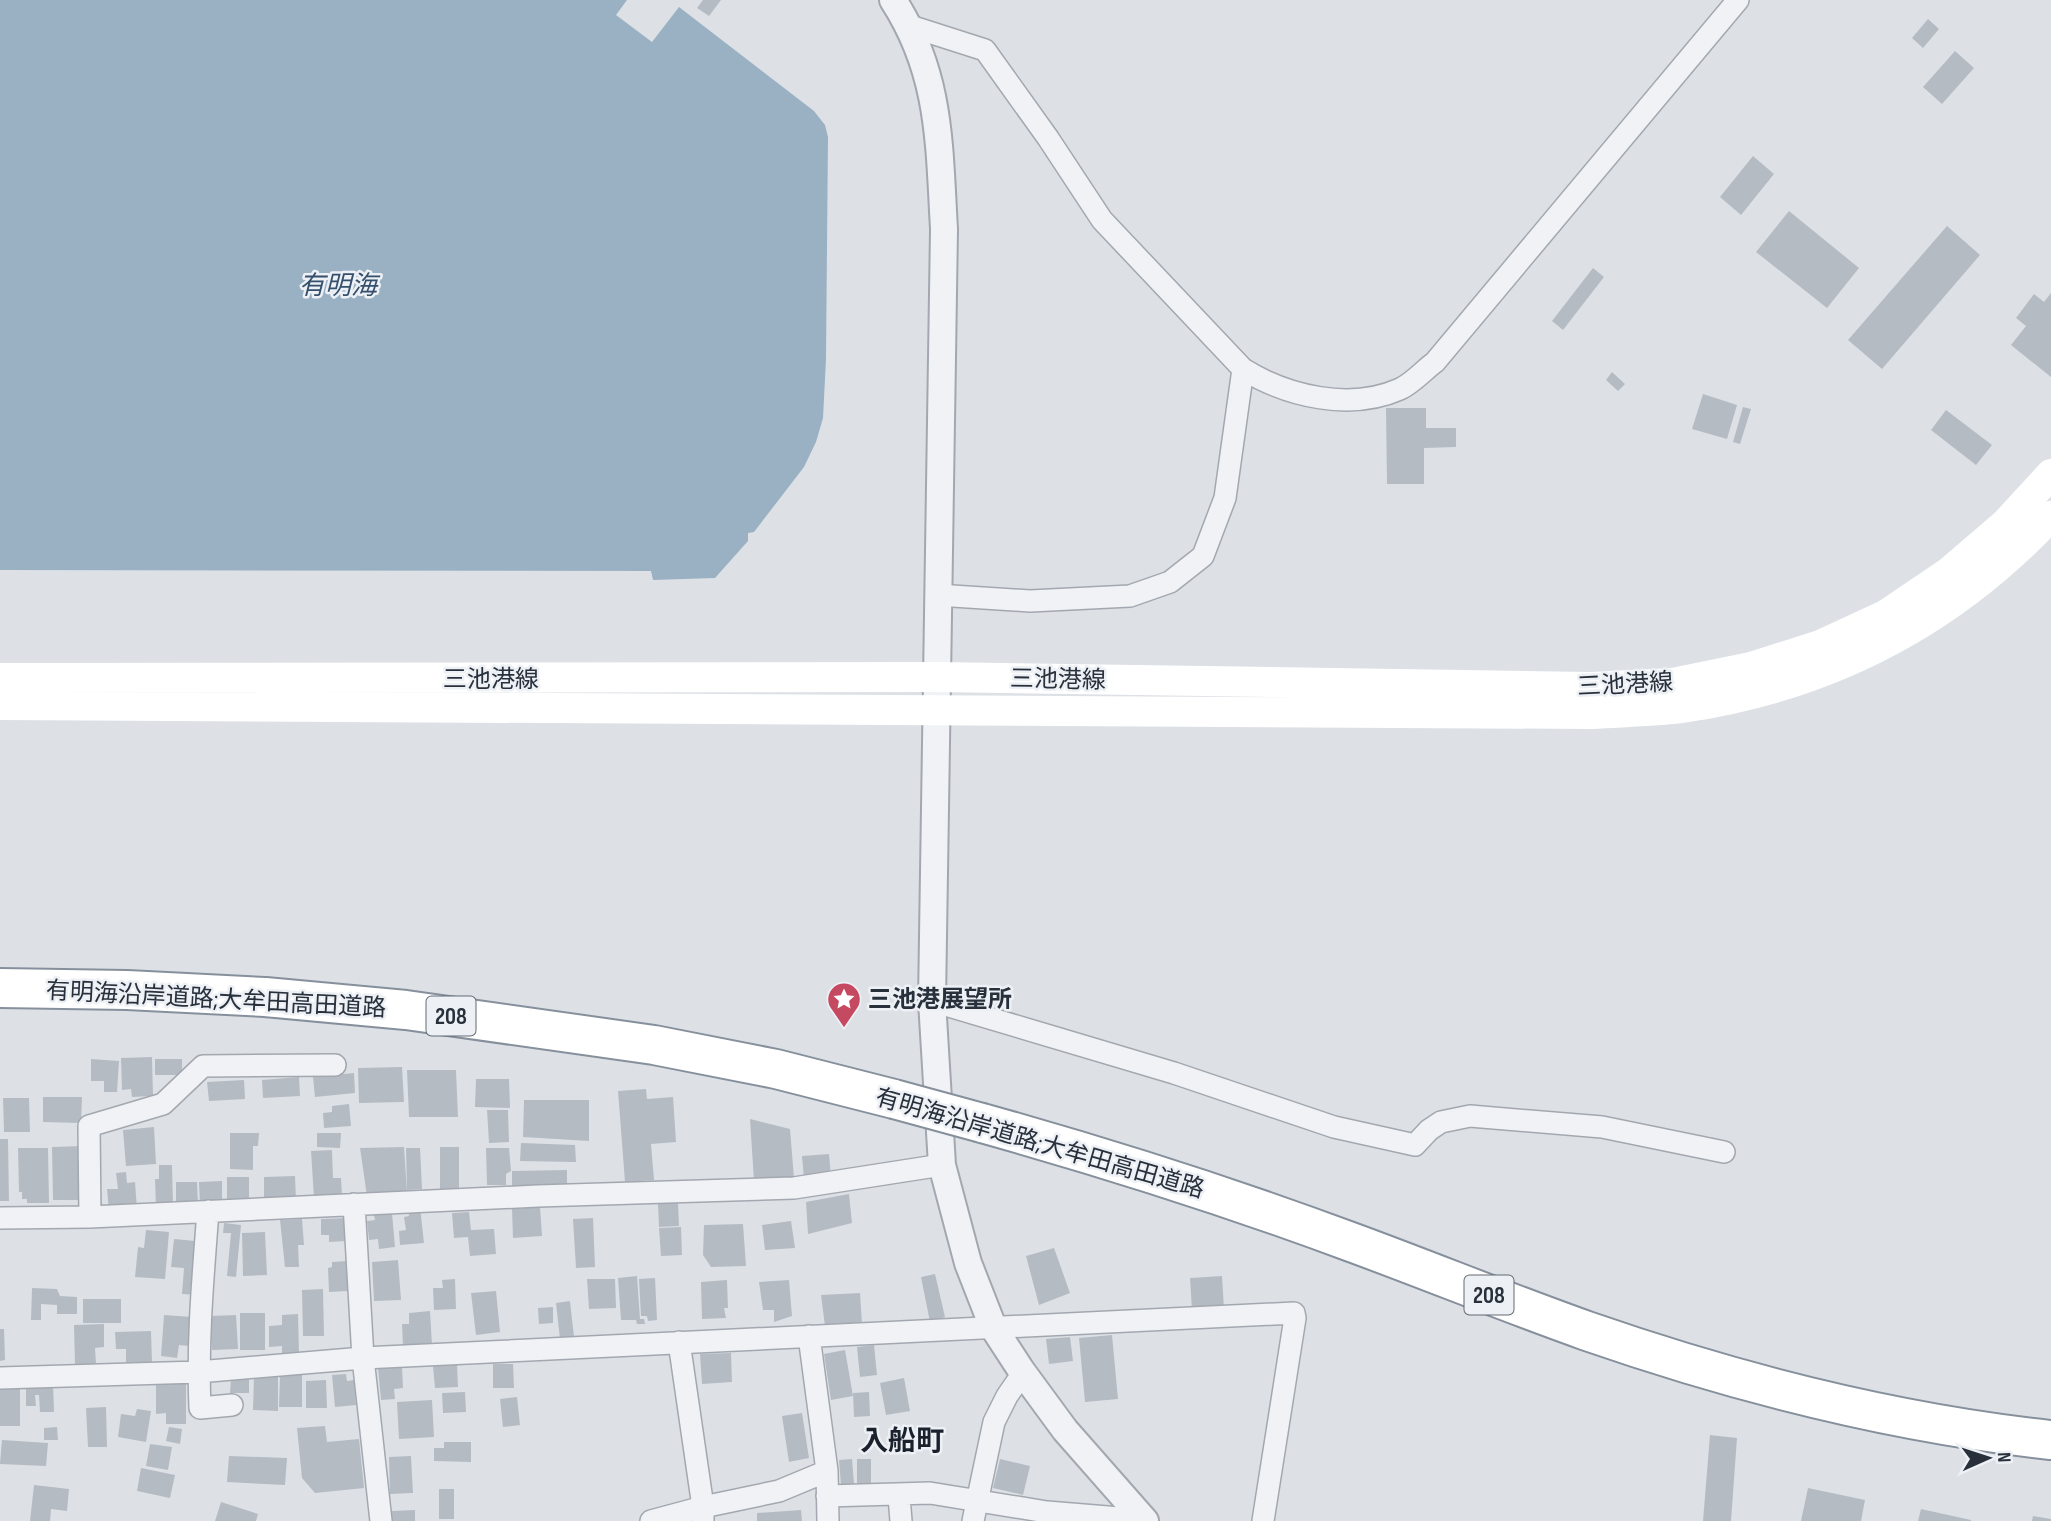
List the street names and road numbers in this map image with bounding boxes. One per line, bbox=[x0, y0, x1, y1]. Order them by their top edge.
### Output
street label: 三池港線 bbox=[1010, 664, 1106, 695]
street label: 三池港線 bbox=[443, 665, 539, 694]
street label: 三池港線 bbox=[1576, 668, 1674, 701]
street label: 有明海沿岸道路;大牟田高田道路 bbox=[45, 976, 387, 1023]
road number: 208 bbox=[426, 996, 476, 1036]
street label: 有明海沿岸道路;大牟田高田道路 bbox=[872, 1083, 1208, 1204]
road number: 208 bbox=[1464, 1276, 1514, 1314]

